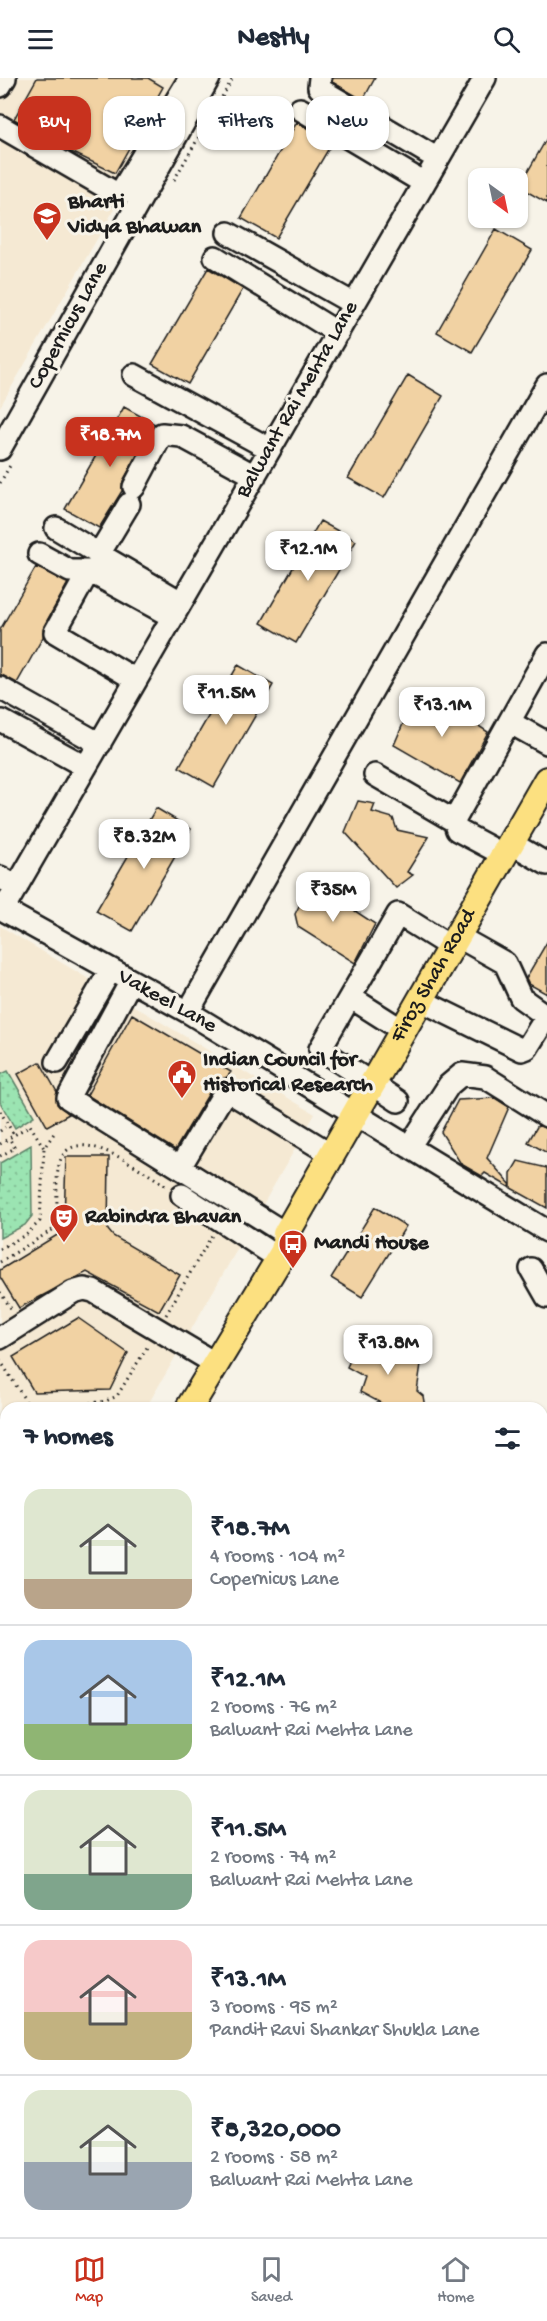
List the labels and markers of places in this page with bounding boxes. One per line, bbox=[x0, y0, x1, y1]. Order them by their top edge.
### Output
place label: Bharti Vidya Bhawan bbox=[67, 190, 202, 241]
school or university icon: Bharti Vidya Bhawan bbox=[31, 200, 63, 242]
pin: ₹18.7M bbox=[61, 417, 159, 468]
pin: ₹12.1M bbox=[259, 531, 357, 582]
pin: ₹11.5M bbox=[177, 675, 275, 726]
pin: ₹13.1M bbox=[393, 687, 491, 738]
pin: ₹8.32M bbox=[95, 819, 193, 870]
pin: ₹35M bbox=[297, 872, 369, 923]
place label: Indian Council for Historical Research bbox=[203, 1048, 373, 1099]
public building icon: Indian Council for Historical Research bbox=[166, 1058, 198, 1100]
theatre icon: Rabindra Bhavan bbox=[48, 1202, 80, 1244]
place label: Rabindra Bhavan bbox=[84, 1205, 242, 1231]
bus stop icon: Mandi House bbox=[277, 1228, 309, 1270]
place label: Mandi House bbox=[314, 1231, 429, 1257]
pin: ₹13.8M bbox=[339, 1325, 437, 1376]

